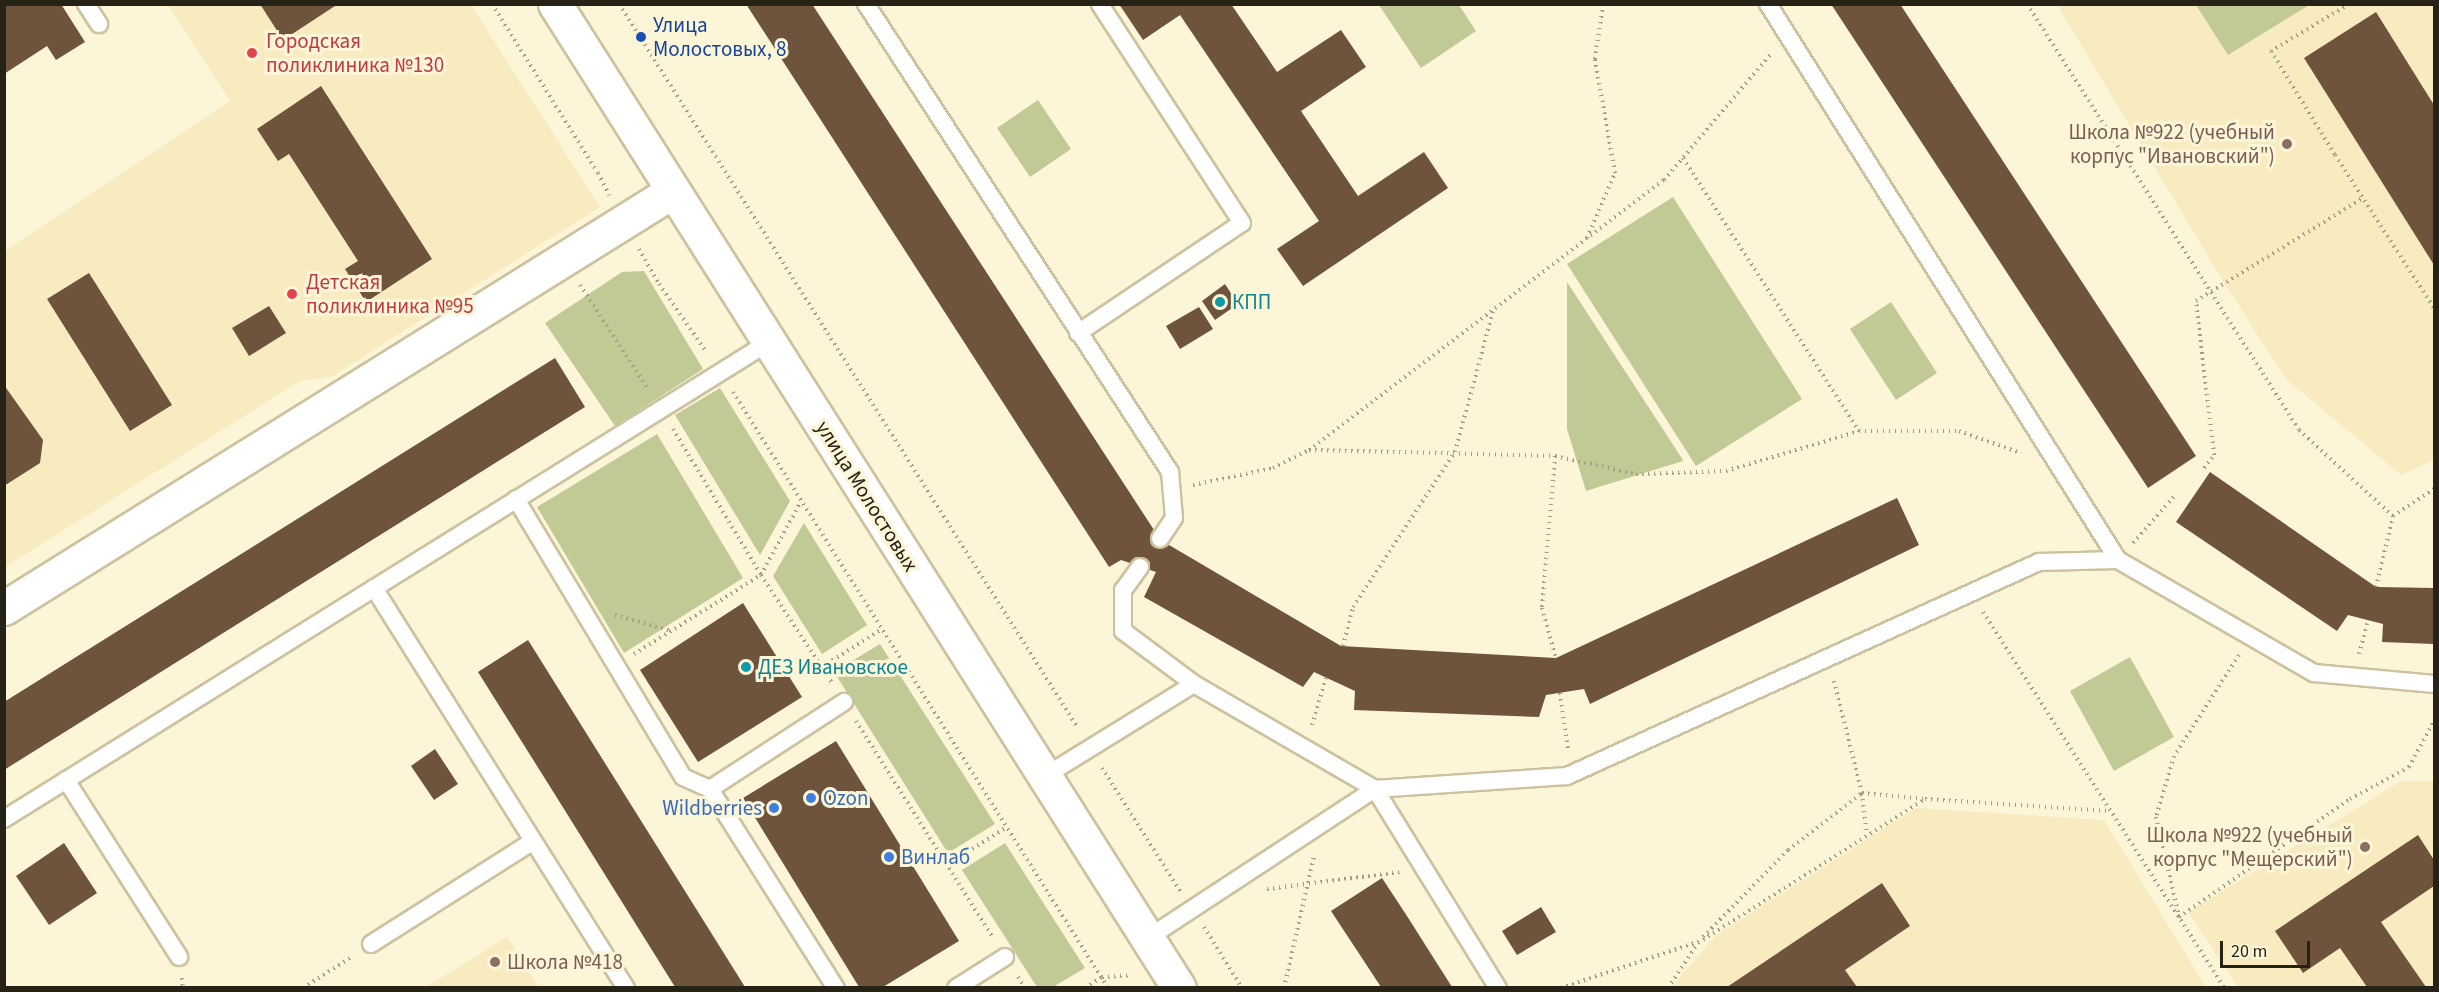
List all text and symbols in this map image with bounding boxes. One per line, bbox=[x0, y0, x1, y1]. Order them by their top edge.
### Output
place label: Улица Молостовых, 8 bbox=[653, 12, 787, 62]
place label: Городская поликлиника №130 bbox=[266, 28, 444, 78]
marker: Улица Молостовых, 8 bbox=[634, 30, 648, 44]
marker: Городская поликлиника №130 bbox=[243, 44, 261, 62]
place label: Школа №922 (учебный корпус "Ивановский") bbox=[2068, 119, 2275, 169]
marker: Школа №922 (учебный корпус "Ивановский") bbox=[2280, 137, 2294, 151]
place label: Детская поликлиника №95 bbox=[306, 269, 474, 319]
marker: Детская поликлиника №95 bbox=[283, 285, 301, 303]
place label: КПП bbox=[1232, 289, 1271, 315]
marker: КПП bbox=[1213, 295, 1227, 309]
street label: улица Молостовых bbox=[811, 416, 923, 576]
place label: ДЕЗ Ивановское bbox=[758, 654, 908, 680]
marker: ДЕЗ Ивановское bbox=[739, 660, 753, 674]
place label: Ozon bbox=[823, 785, 868, 811]
marker: Ozon bbox=[804, 791, 818, 805]
place label: Wildberries bbox=[662, 795, 762, 821]
marker: Wildberries bbox=[767, 801, 781, 815]
place label: Школа №922 (учебный корпус "Мещерский") bbox=[2146, 822, 2353, 872]
marker: Школа №922 (учебный корпус "Мещерский") bbox=[2358, 840, 2372, 854]
place label: Винлаб bbox=[901, 844, 970, 870]
marker: Винлаб bbox=[882, 850, 896, 864]
scale bar bbox=[2223, 929, 2313, 967]
text: 20 m bbox=[2231, 939, 2267, 964]
place label: Школа №418 bbox=[507, 949, 623, 975]
marker: Школа №418 bbox=[488, 955, 502, 969]

